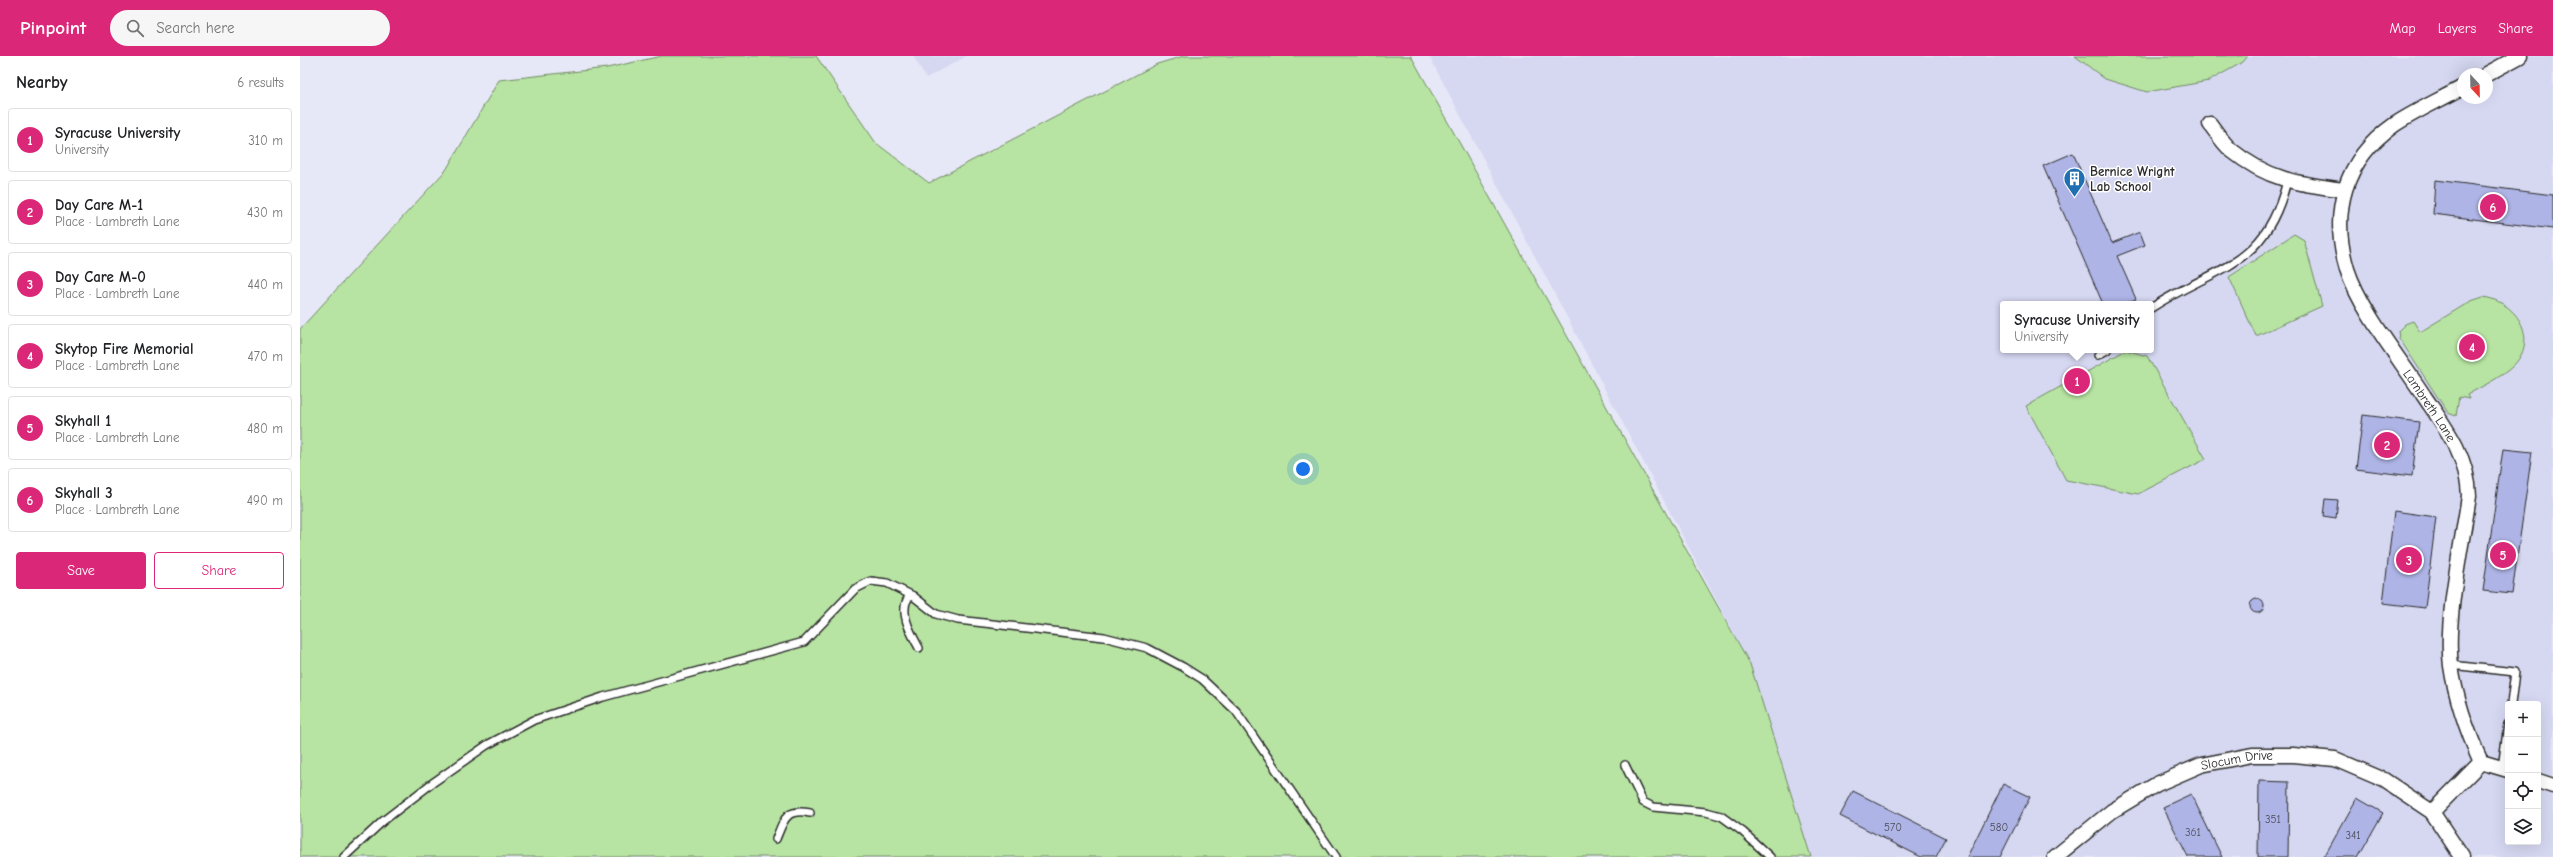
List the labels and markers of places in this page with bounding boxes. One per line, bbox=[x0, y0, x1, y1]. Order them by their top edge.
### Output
place label: Bernice Wright Lab School bbox=[2090, 164, 2175, 194]
building icon: Bernice Wright Lab School bbox=[2062, 165, 2088, 198]
pin: 6 bbox=[2480, 192, 2506, 222]
pin: 4 bbox=[2459, 332, 2485, 362]
pin: 1 bbox=[2064, 366, 2090, 396]
pin: 2 bbox=[2374, 430, 2400, 460]
pin: 5 bbox=[2490, 540, 2516, 570]
pin: 3 bbox=[2396, 545, 2422, 575]

